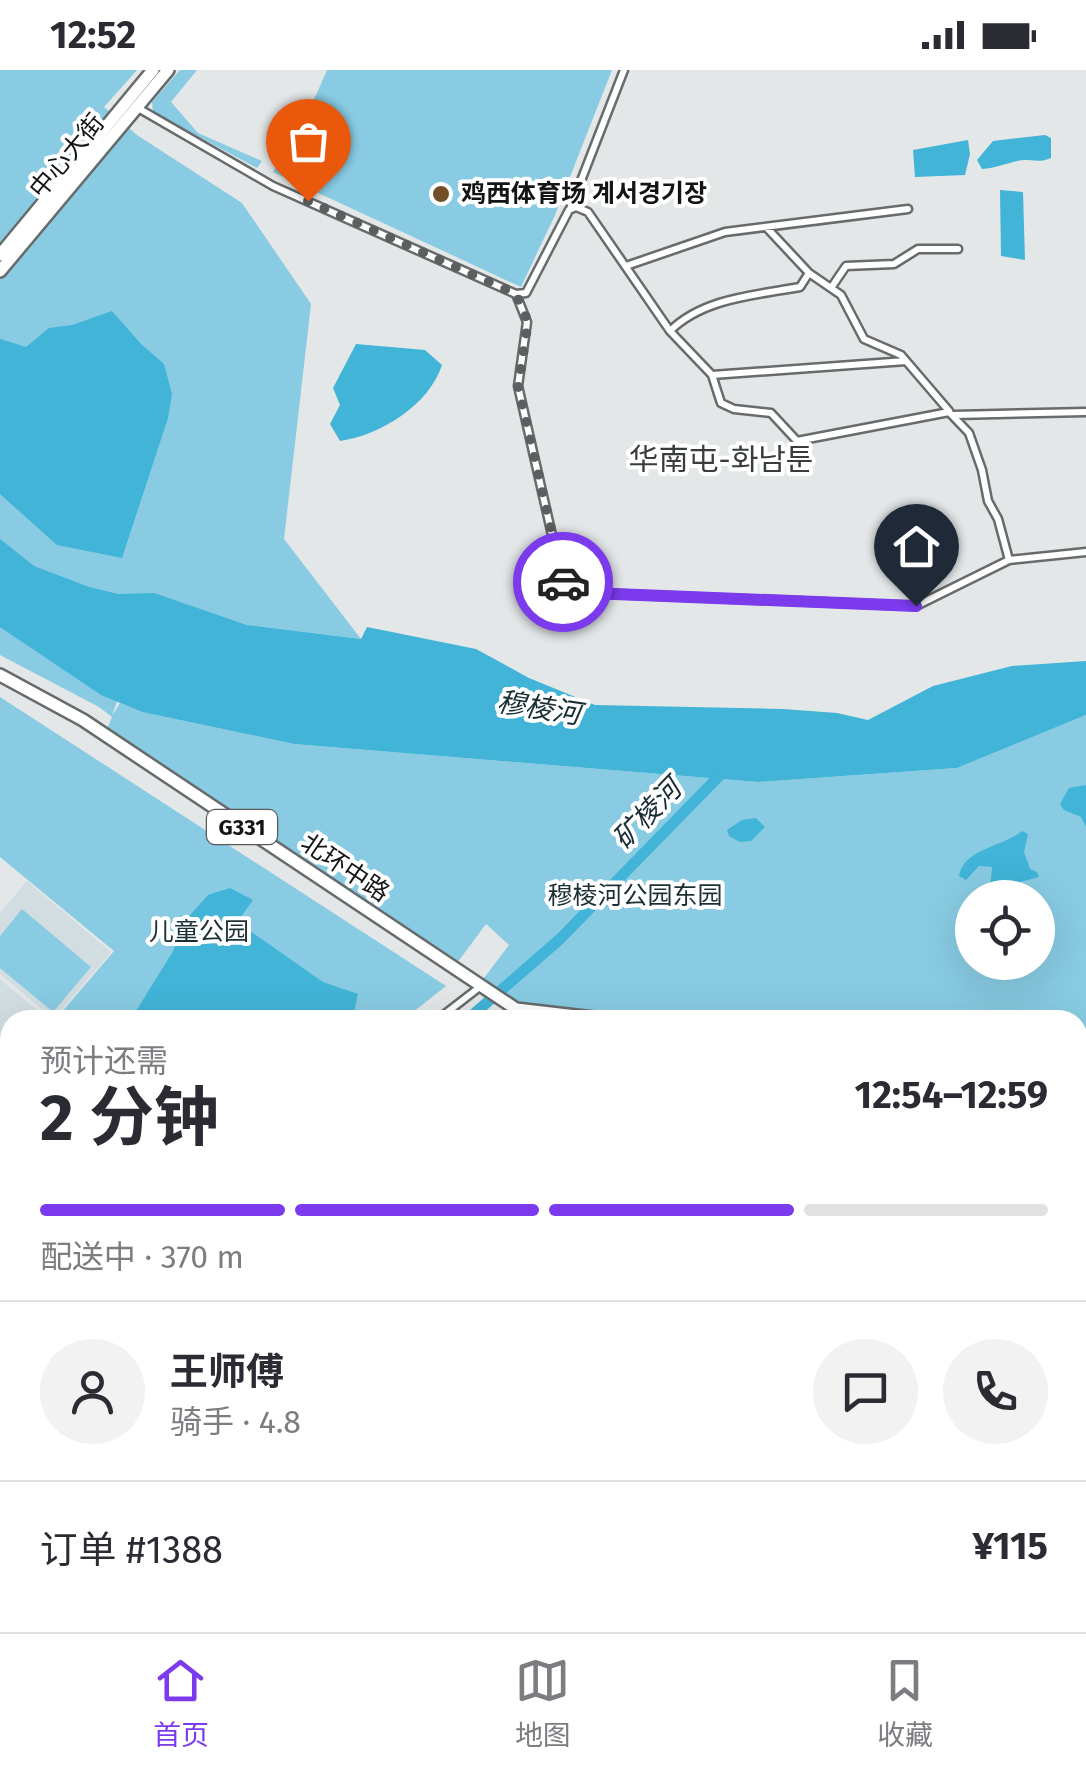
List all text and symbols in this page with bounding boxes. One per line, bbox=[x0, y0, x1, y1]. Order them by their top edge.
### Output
text: 12:52 bbox=[50, 12, 136, 58]
pin bbox=[266, 99, 351, 202]
street label: 中心大街 bbox=[23, 108, 111, 204]
icon: bag bbox=[281, 114, 336, 169]
place label: 鸡西体育场 계서경기장 bbox=[461, 179, 707, 209]
marker: 鸡西体育场 계서경기장 bbox=[430, 183, 452, 205]
district label: 华南屯-화남툰 bbox=[629, 442, 813, 478]
pin bbox=[874, 504, 959, 607]
icon: home bbox=[889, 519, 944, 574]
courier bbox=[513, 532, 613, 632]
icon: car bbox=[536, 555, 591, 610]
water label: 穆棱河 bbox=[495, 685, 588, 732]
water label: 矿棱河 bbox=[606, 769, 692, 856]
road number: G331 bbox=[207, 810, 277, 844]
street label: 北环中路 bbox=[295, 828, 395, 908]
map controls bbox=[955, 880, 1055, 980]
button: locate bbox=[955, 880, 1055, 980]
park label: 穆棱河公园东园 bbox=[547, 881, 723, 911]
park label: 儿童公园 bbox=[149, 917, 249, 947]
text: 预计还需 bbox=[40, 1042, 168, 1080]
text: 12:54–12:59 bbox=[855, 1072, 1048, 1118]
text: 2 分钟 bbox=[40, 1079, 219, 1157]
text: 配送中 · 370 m bbox=[40, 1238, 244, 1276]
button: person bbox=[40, 1339, 145, 1444]
button: chat bbox=[813, 1339, 918, 1444]
button: phone bbox=[943, 1339, 1048, 1444]
text: 王师傅 bbox=[170, 1349, 284, 1395]
text: 骑手 · 4.8 bbox=[170, 1403, 301, 1441]
text: ¥115 bbox=[973, 1523, 1048, 1569]
text: 订单 #1388 bbox=[40, 1527, 223, 1573]
tab: 首页 bbox=[153, 1653, 209, 1753]
tab: 地图 bbox=[515, 1653, 571, 1753]
tab: 收藏 bbox=[877, 1653, 933, 1753]

